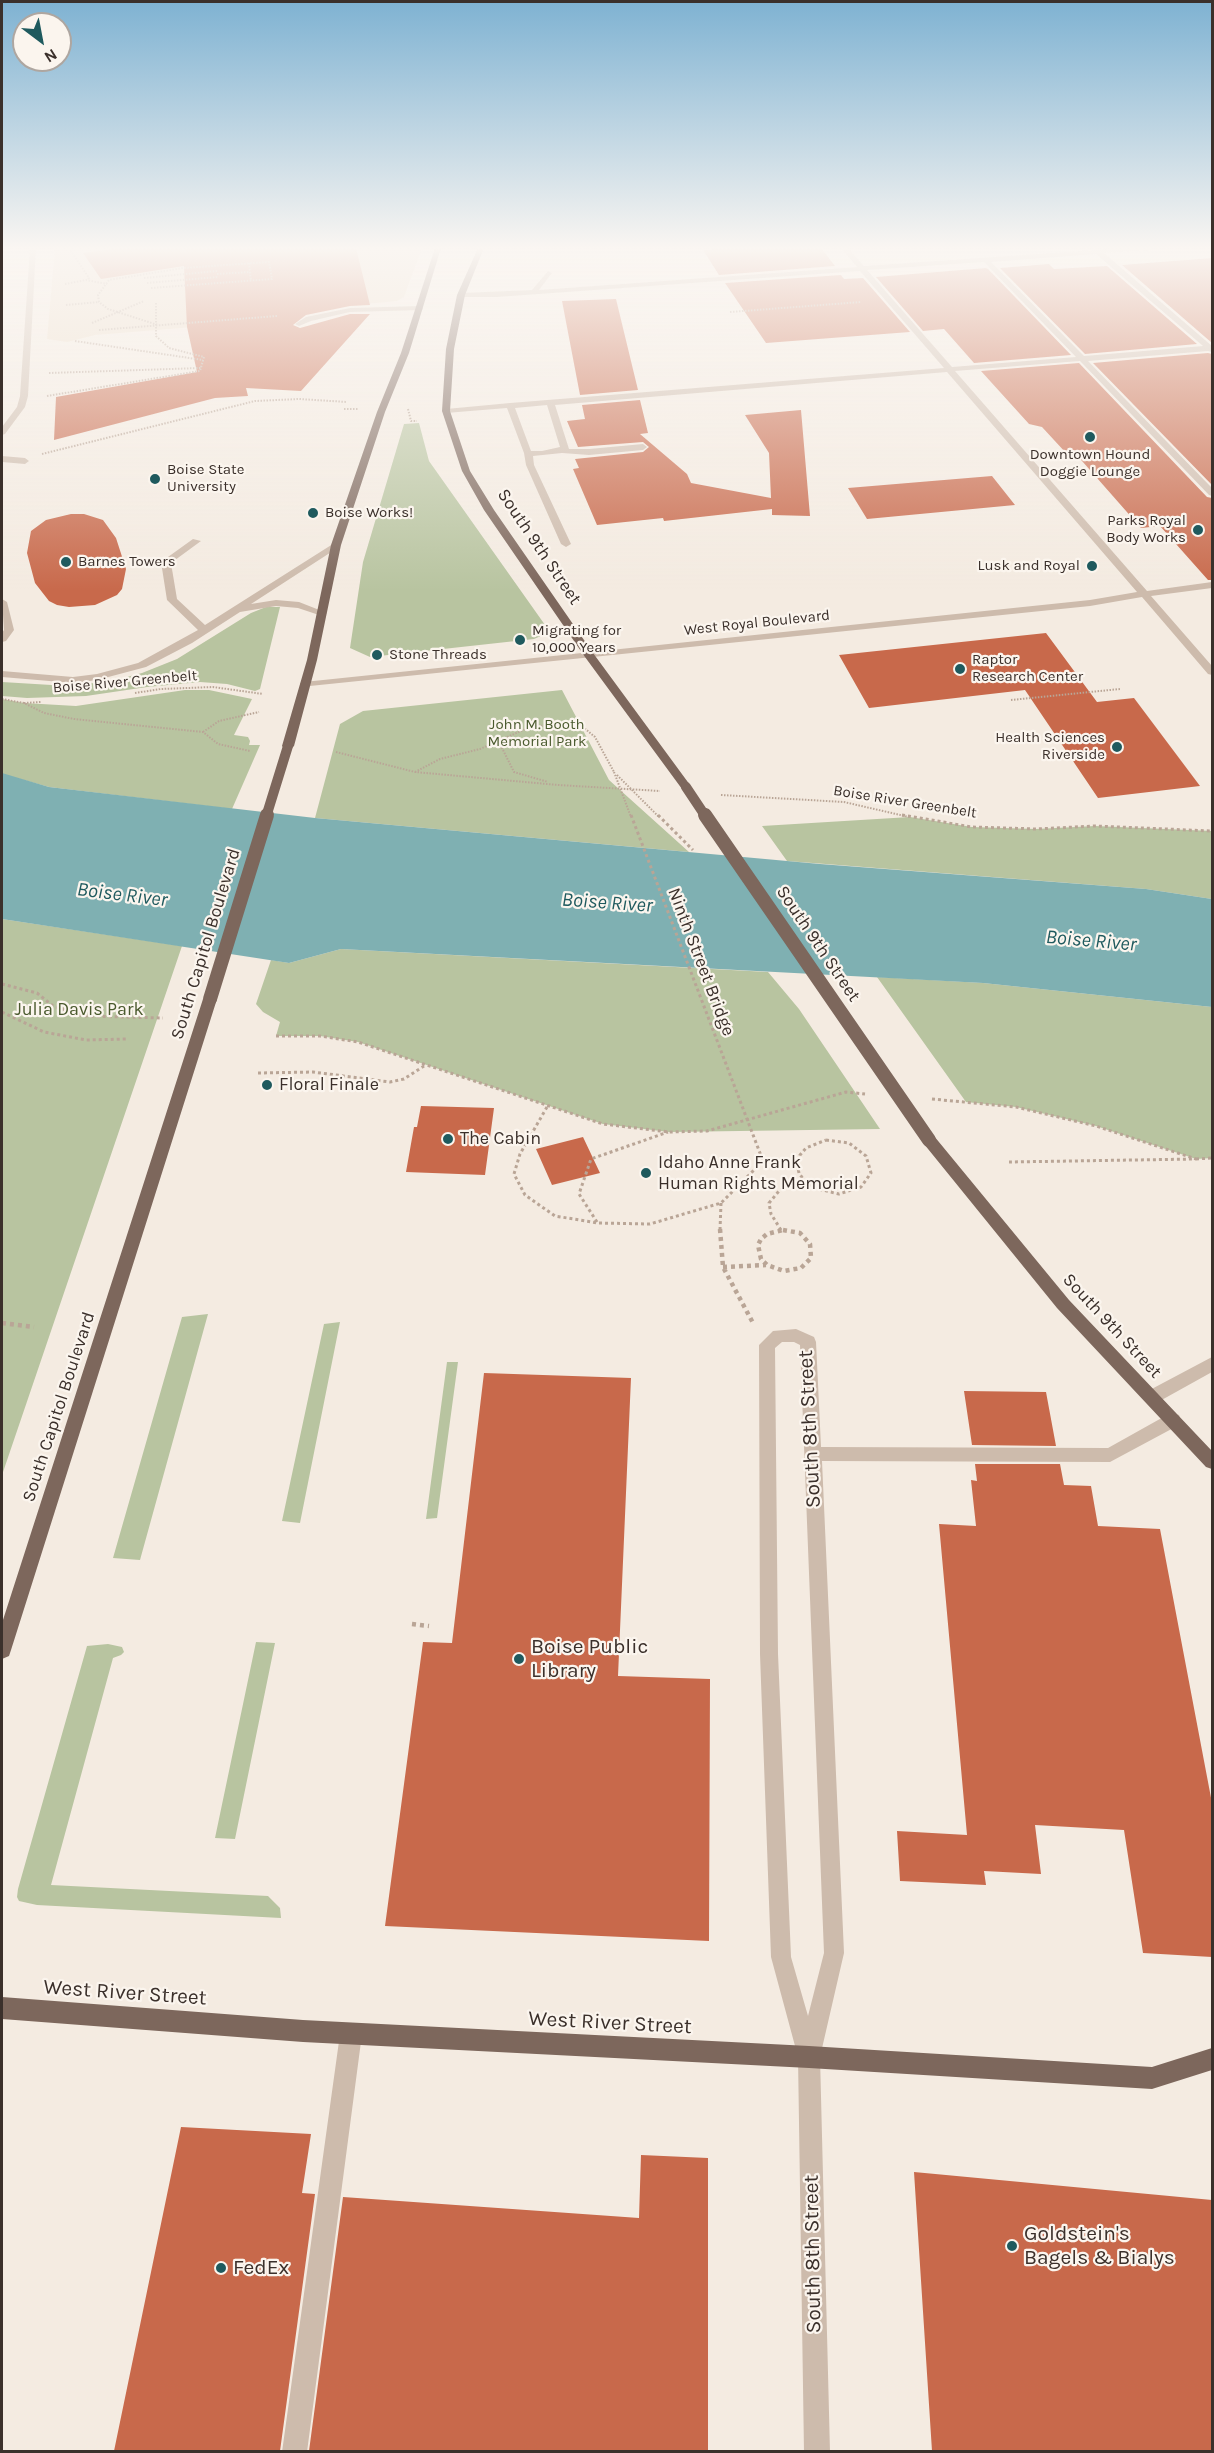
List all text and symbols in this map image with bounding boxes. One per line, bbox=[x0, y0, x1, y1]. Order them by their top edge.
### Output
north arrow bbox=[12, 12, 72, 72]
text: N bbox=[41, 45, 61, 67]
marker: Downtown Hound Doggie Lounge bbox=[1083, 430, 1097, 444]
place label: Downtown Hound Doggie Lounge bbox=[1030, 446, 1150, 481]
place label: Boise State University bbox=[167, 461, 244, 496]
marker: Boise State University bbox=[148, 472, 162, 486]
street label: South 9th Street bbox=[492, 485, 586, 609]
place label: Boise Works! bbox=[325, 504, 413, 522]
marker: Boise Works! bbox=[306, 506, 320, 520]
place label: Parks Royal Body Works bbox=[1106, 512, 1186, 547]
marker: Parks Royal Body Works bbox=[1191, 523, 1205, 537]
place label: Barnes Towers bbox=[78, 553, 176, 571]
marker: Barnes Towers bbox=[59, 555, 73, 569]
place label: Lusk and Royal bbox=[977, 557, 1080, 575]
marker: Lusk and Royal bbox=[1085, 559, 1099, 573]
street label: West Royal Boulevard bbox=[683, 606, 831, 640]
place label: Migrating for 10,000 Years bbox=[532, 622, 621, 657]
marker: Migrating for 10,000 Years bbox=[513, 633, 527, 647]
place label: Stone Threads bbox=[389, 646, 487, 664]
marker: Stone Threads bbox=[370, 648, 384, 662]
place label: Raptor Research Center bbox=[972, 651, 1083, 686]
marker: Raptor Research Center bbox=[953, 662, 967, 676]
street label: Boise River Greenbelt bbox=[52, 667, 198, 697]
park label: John M. Booth Memorial Park bbox=[488, 716, 586, 751]
place label: Health Sciences Riverside bbox=[995, 729, 1105, 764]
marker: Health Sciences Riverside bbox=[1110, 740, 1124, 754]
street label: Boise River Greenbelt bbox=[832, 782, 978, 822]
street label: South Capitol Boulevard bbox=[167, 846, 245, 1042]
water label: Boise River bbox=[75, 878, 169, 912]
street label: South 9th Street bbox=[771, 882, 865, 1006]
street label: Ninth Street Bridge bbox=[663, 885, 739, 1039]
water label: Boise River bbox=[561, 888, 653, 918]
water label: Boise River bbox=[1045, 925, 1137, 957]
park label: Julia Davis Park bbox=[14, 999, 144, 1021]
place label: Floral Finale bbox=[279, 1074, 379, 1096]
marker: Floral Finale bbox=[260, 1078, 274, 1092]
place label: The Cabin bbox=[460, 1128, 541, 1150]
marker: The Cabin bbox=[441, 1132, 455, 1146]
place label: Idaho Anne Frank Human Rights Memorial bbox=[658, 1152, 859, 1194]
marker: Idaho Anne Frank Human Rights Memorial bbox=[639, 1166, 653, 1180]
street label: South 9th Street bbox=[1058, 1269, 1166, 1383]
street label: South Capitol Boulevard bbox=[18, 1309, 100, 1505]
street label: South 8th Street bbox=[793, 1349, 827, 1509]
place label: Boise Public Library bbox=[531, 1634, 648, 1684]
marker: Boise Public Library bbox=[512, 1652, 526, 1666]
street label: West River Street bbox=[43, 1975, 207, 2011]
street label: West River Street bbox=[528, 2006, 692, 2040]
street label: South 8th Street bbox=[799, 2175, 827, 2333]
place label: Goldstein's Bagels & Bialys bbox=[1024, 2221, 1175, 2271]
marker: Goldstein's Bagels & Bialys bbox=[1005, 2239, 1019, 2253]
place label: FedEx bbox=[233, 2255, 289, 2281]
marker: FedEx bbox=[214, 2261, 228, 2275]

